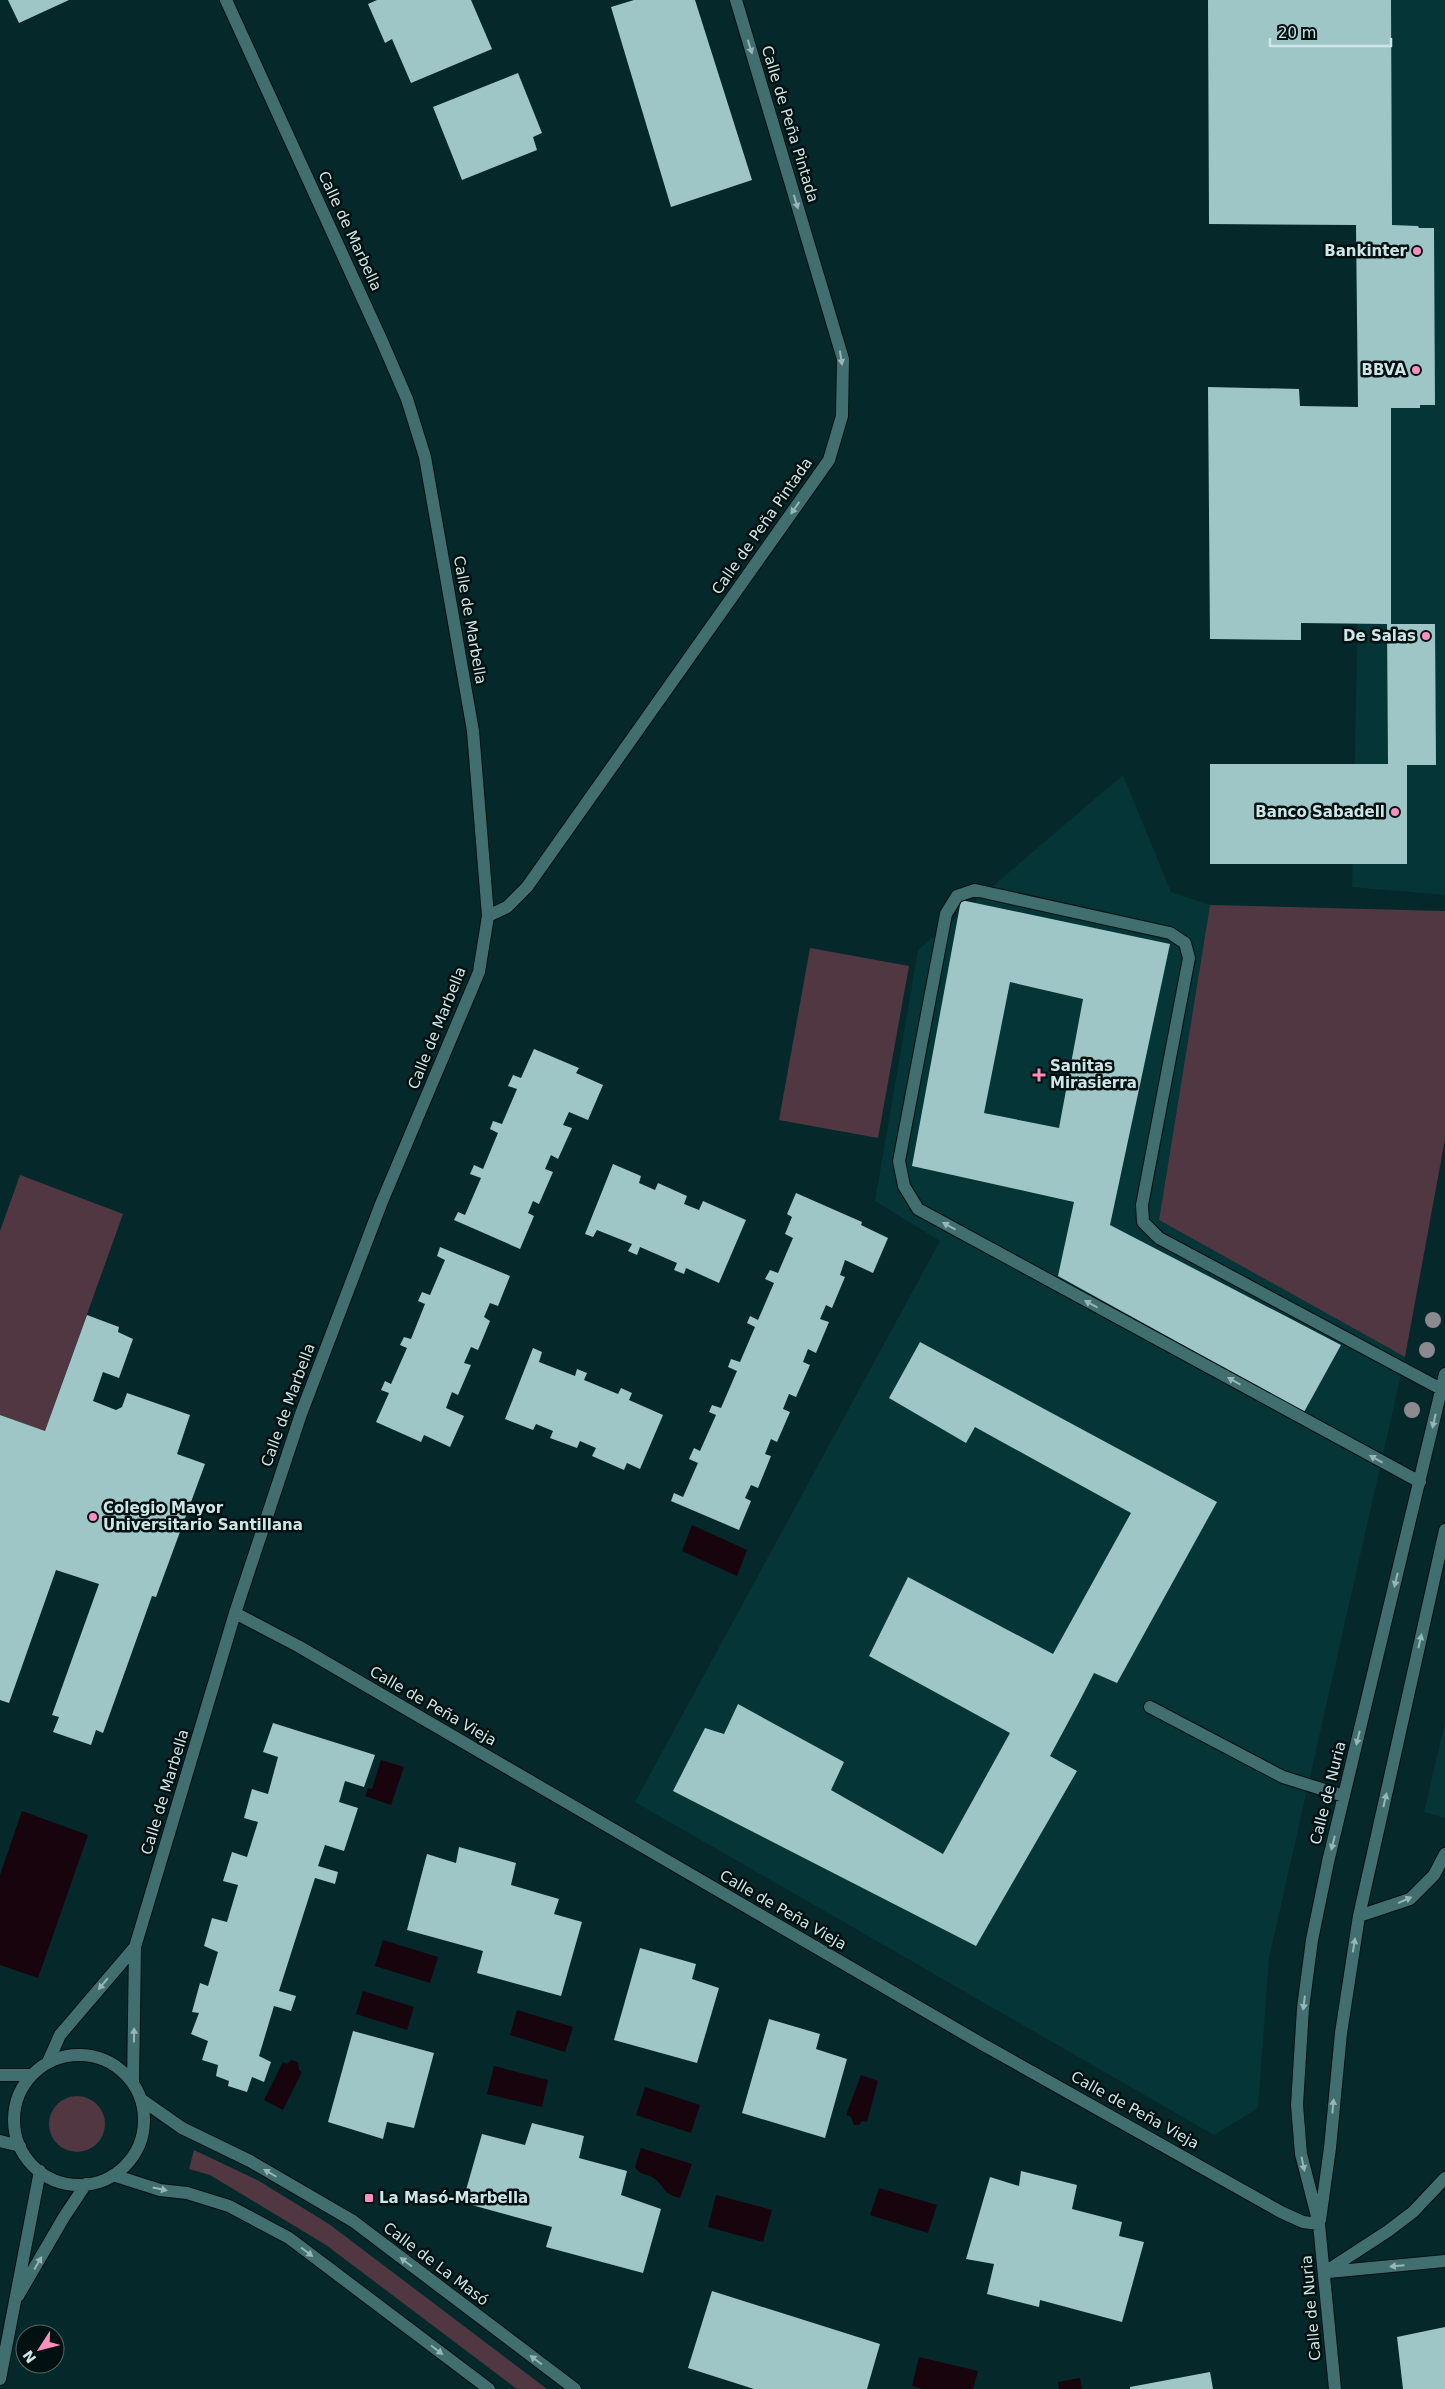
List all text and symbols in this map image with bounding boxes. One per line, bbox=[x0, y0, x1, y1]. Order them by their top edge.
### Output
scale bar bbox=[1270, 15, 1391, 47]
text: 20 m bbox=[1278, 24, 1316, 42]
one-way arrow bbox=[746, 39, 754, 54]
street label: Calle de Peña Pintada bbox=[758, 43, 822, 205]
street label: Calle de Marbella bbox=[314, 168, 386, 294]
one-way arrow bbox=[793, 195, 801, 210]
place label: Bankinter bbox=[1324, 242, 1408, 260]
marker: Bankinter bbox=[1411, 245, 1423, 257]
one-way arrow bbox=[838, 351, 846, 367]
place label: BBVA bbox=[1362, 361, 1406, 379]
marker: BBVA bbox=[1410, 364, 1422, 376]
street label: Calle de Peña Pintada bbox=[708, 454, 816, 598]
one-way arrow bbox=[790, 501, 800, 515]
street label: Calle de Marbella bbox=[450, 554, 490, 686]
place label: De Salas bbox=[1343, 627, 1416, 645]
marker: De Salas bbox=[1420, 630, 1432, 642]
place label: Banco Sabadell bbox=[1255, 803, 1385, 821]
marker: Banco Sabadell bbox=[1389, 806, 1401, 818]
street label: Calle de Marbella bbox=[404, 964, 470, 1092]
place label: Sanitas Mirasierra bbox=[1050, 1057, 1137, 1092]
marker: Sanitas Mirasierra bbox=[1032, 1068, 1046, 1082]
one-way arrow bbox=[942, 1221, 955, 1230]
one-way arrow bbox=[1085, 1299, 1098, 1308]
street label: Calle de Marbella bbox=[257, 1341, 319, 1469]
one-way arrow bbox=[1227, 1377, 1241, 1386]
one-way arrow bbox=[1430, 1414, 1438, 1429]
one-way arrow bbox=[1370, 1455, 1383, 1464]
place label: Colegio Mayor Universitario Santillana bbox=[103, 1499, 303, 1534]
marker: Colegio Mayor Universitario Santillana bbox=[87, 1511, 99, 1523]
one-way arrow bbox=[1392, 1572, 1400, 1587]
one-way arrow bbox=[1416, 1634, 1424, 1649]
street label: Calle de Peña Vieja bbox=[366, 1662, 500, 1750]
street label: Calle de Marbella bbox=[137, 1727, 193, 1857]
one-way arrow bbox=[1354, 1730, 1362, 1745]
street label: Calle de Nuria bbox=[1306, 1740, 1350, 1846]
one-way arrow bbox=[1381, 1792, 1389, 1808]
one-way arrow bbox=[1329, 1835, 1337, 1850]
street label: Calle de Peña Vieja bbox=[716, 1866, 850, 1954]
one-way arrow bbox=[1398, 1896, 1412, 1904]
one-way arrow bbox=[1351, 1937, 1359, 1953]
one-way arrow bbox=[98, 1977, 109, 1990]
one-way arrow bbox=[1300, 1995, 1308, 2011]
one-way arrow bbox=[130, 2026, 138, 2042]
street label: Calle de Peña Vieja bbox=[1068, 2067, 1202, 2153]
one-way arrow bbox=[1329, 2098, 1337, 2114]
one-way arrow bbox=[1300, 2157, 1308, 2173]
one-way arrow bbox=[263, 2169, 278, 2177]
one-way arrow bbox=[152, 2185, 168, 2193]
place label: La Masó-Marbella bbox=[379, 2189, 528, 2207]
marker: La Masó-Marbella bbox=[363, 2192, 375, 2204]
street label: Calle de La Masó bbox=[380, 2219, 492, 2309]
one-way arrow bbox=[300, 2246, 313, 2257]
street label: Calle de Nuria bbox=[1297, 2255, 1325, 2361]
one-way arrow bbox=[33, 2256, 42, 2270]
one-way arrow bbox=[400, 2256, 413, 2267]
one-way arrow bbox=[1388, 2262, 1404, 2270]
north arrow bbox=[15, 2324, 65, 2374]
one-way arrow bbox=[430, 2345, 444, 2355]
text: N bbox=[20, 2347, 39, 2366]
one-way arrow bbox=[530, 2354, 543, 2365]

